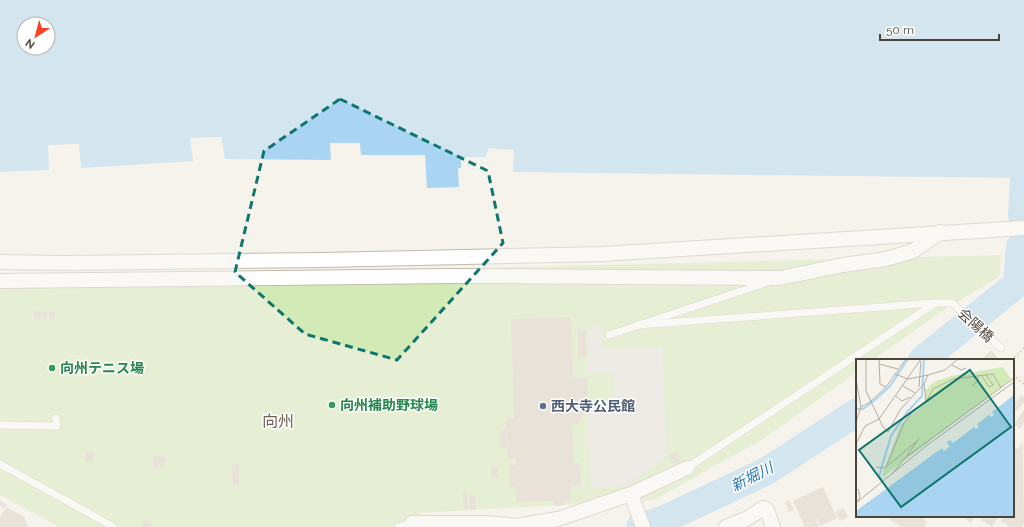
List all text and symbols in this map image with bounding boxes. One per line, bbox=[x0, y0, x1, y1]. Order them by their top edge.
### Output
north arrow bbox=[16, 16, 56, 56]
scale bar bbox=[880, 16, 999, 42]
text: 50 m bbox=[886, 23, 914, 37]
text: N bbox=[23, 36, 38, 51]
street label: 会陽橋 bbox=[955, 305, 997, 345]
inset map bbox=[856, 359, 1014, 517]
place label: 向州テニス場 bbox=[60, 360, 144, 376]
marker: 向州テニス場 bbox=[47, 363, 57, 373]
place label: 向州補助野球場 bbox=[340, 397, 438, 413]
place label: 西大寺公民館 bbox=[551, 398, 635, 414]
marker: 向州補助野球場 bbox=[327, 400, 337, 410]
marker: 西大寺公民館 bbox=[538, 401, 548, 411]
district label: 向州 bbox=[262, 412, 294, 431]
water label: 新堀川 bbox=[728, 458, 778, 495]

